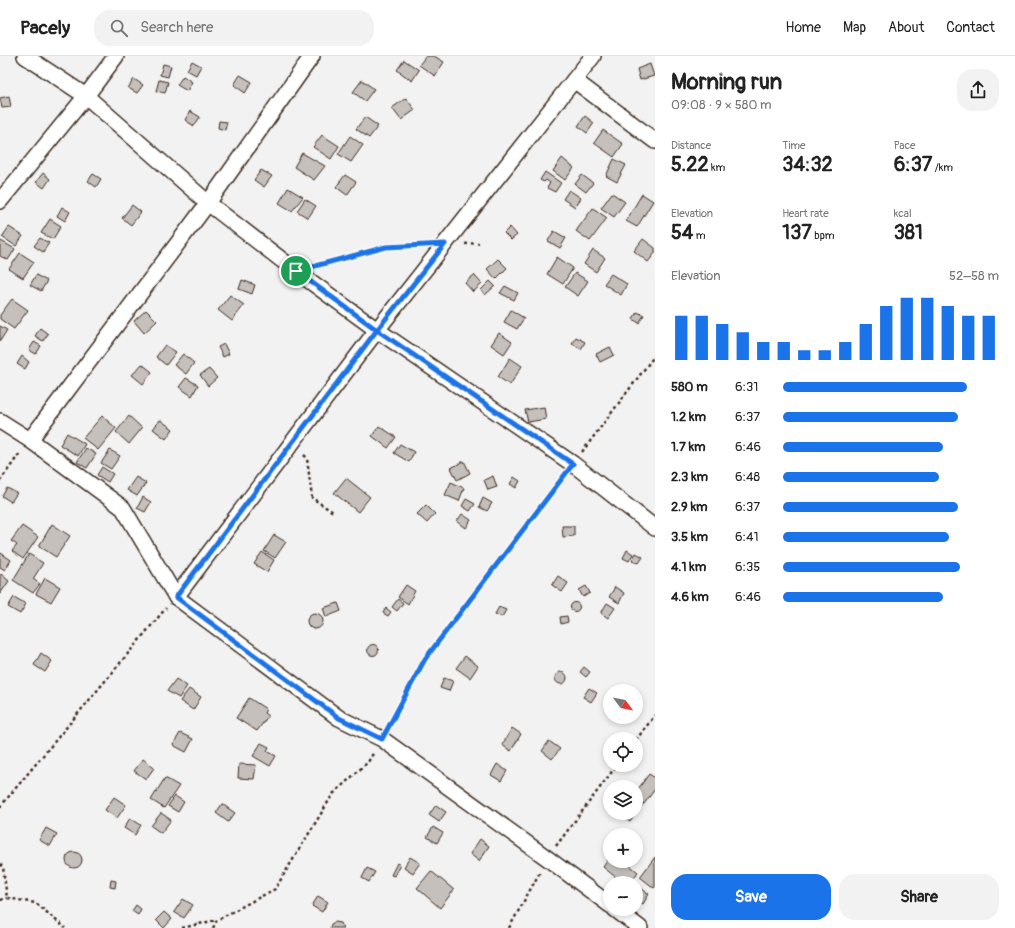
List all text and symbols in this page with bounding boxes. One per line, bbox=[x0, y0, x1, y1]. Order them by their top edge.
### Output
search box bbox=[94, 10, 374, 46]
text: Pacely bbox=[20, 16, 70, 40]
icon: search bbox=[108, 17, 130, 39]
text: Search here bbox=[140, 18, 213, 37]
text: Home bbox=[786, 19, 821, 36]
text: Map bbox=[843, 19, 866, 36]
text: About bbox=[888, 19, 924, 36]
text: Contact bbox=[946, 19, 995, 36]
text: Morning run bbox=[671, 68, 782, 96]
button: share bbox=[957, 69, 999, 111]
text: 09:08 · 9 × 580 m bbox=[671, 97, 772, 113]
text: Distance bbox=[671, 139, 711, 152]
text: Time bbox=[782, 139, 805, 152]
text: Pace bbox=[894, 139, 915, 152]
text: 5.22 bbox=[671, 152, 709, 177]
text: 34:32 bbox=[782, 152, 833, 177]
text: 6:37 bbox=[894, 152, 932, 177]
text: km bbox=[709, 161, 725, 174]
text: /km bbox=[932, 161, 953, 174]
text: Elevation bbox=[671, 207, 713, 220]
text: Heart rate bbox=[782, 207, 829, 220]
text: kcal bbox=[894, 207, 912, 220]
text: 54 bbox=[671, 220, 693, 245]
text: 137 bbox=[782, 220, 812, 245]
text: 381 bbox=[894, 220, 923, 245]
text: m bbox=[693, 229, 706, 242]
text: bpm bbox=[812, 229, 835, 242]
pin bbox=[279, 254, 313, 288]
icon: arrive bbox=[285, 260, 307, 282]
text: Elevation bbox=[671, 268, 721, 284]
text: 52–58 m bbox=[949, 268, 999, 284]
text: 580 m bbox=[671, 379, 708, 395]
text: 6:31 bbox=[735, 379, 758, 395]
text: 1.2 km bbox=[671, 409, 706, 425]
text: 6:37 bbox=[735, 409, 760, 425]
text: 1.7 km bbox=[671, 439, 706, 455]
text: 6:46 bbox=[735, 439, 761, 455]
text: 2.3 km bbox=[671, 469, 708, 485]
text: 6:48 bbox=[735, 469, 760, 485]
text: 2.9 km bbox=[671, 499, 708, 515]
text: 6:37 bbox=[735, 499, 760, 515]
text: 3.5 km bbox=[671, 529, 708, 545]
text: 6:41 bbox=[735, 529, 759, 545]
text: 4.1 km bbox=[671, 559, 706, 575]
text: 6:35 bbox=[735, 559, 760, 575]
text: 4.6 km bbox=[671, 589, 709, 605]
text: 6:46 bbox=[735, 589, 761, 605]
north arrow bbox=[603, 684, 643, 724]
map controls bbox=[603, 684, 643, 916]
button: locate bbox=[603, 732, 643, 772]
button: layers bbox=[603, 780, 643, 820]
button: + bbox=[603, 828, 643, 868]
button: Save bbox=[671, 874, 831, 920]
button: Share bbox=[839, 874, 999, 920]
button: − bbox=[603, 876, 643, 916]

